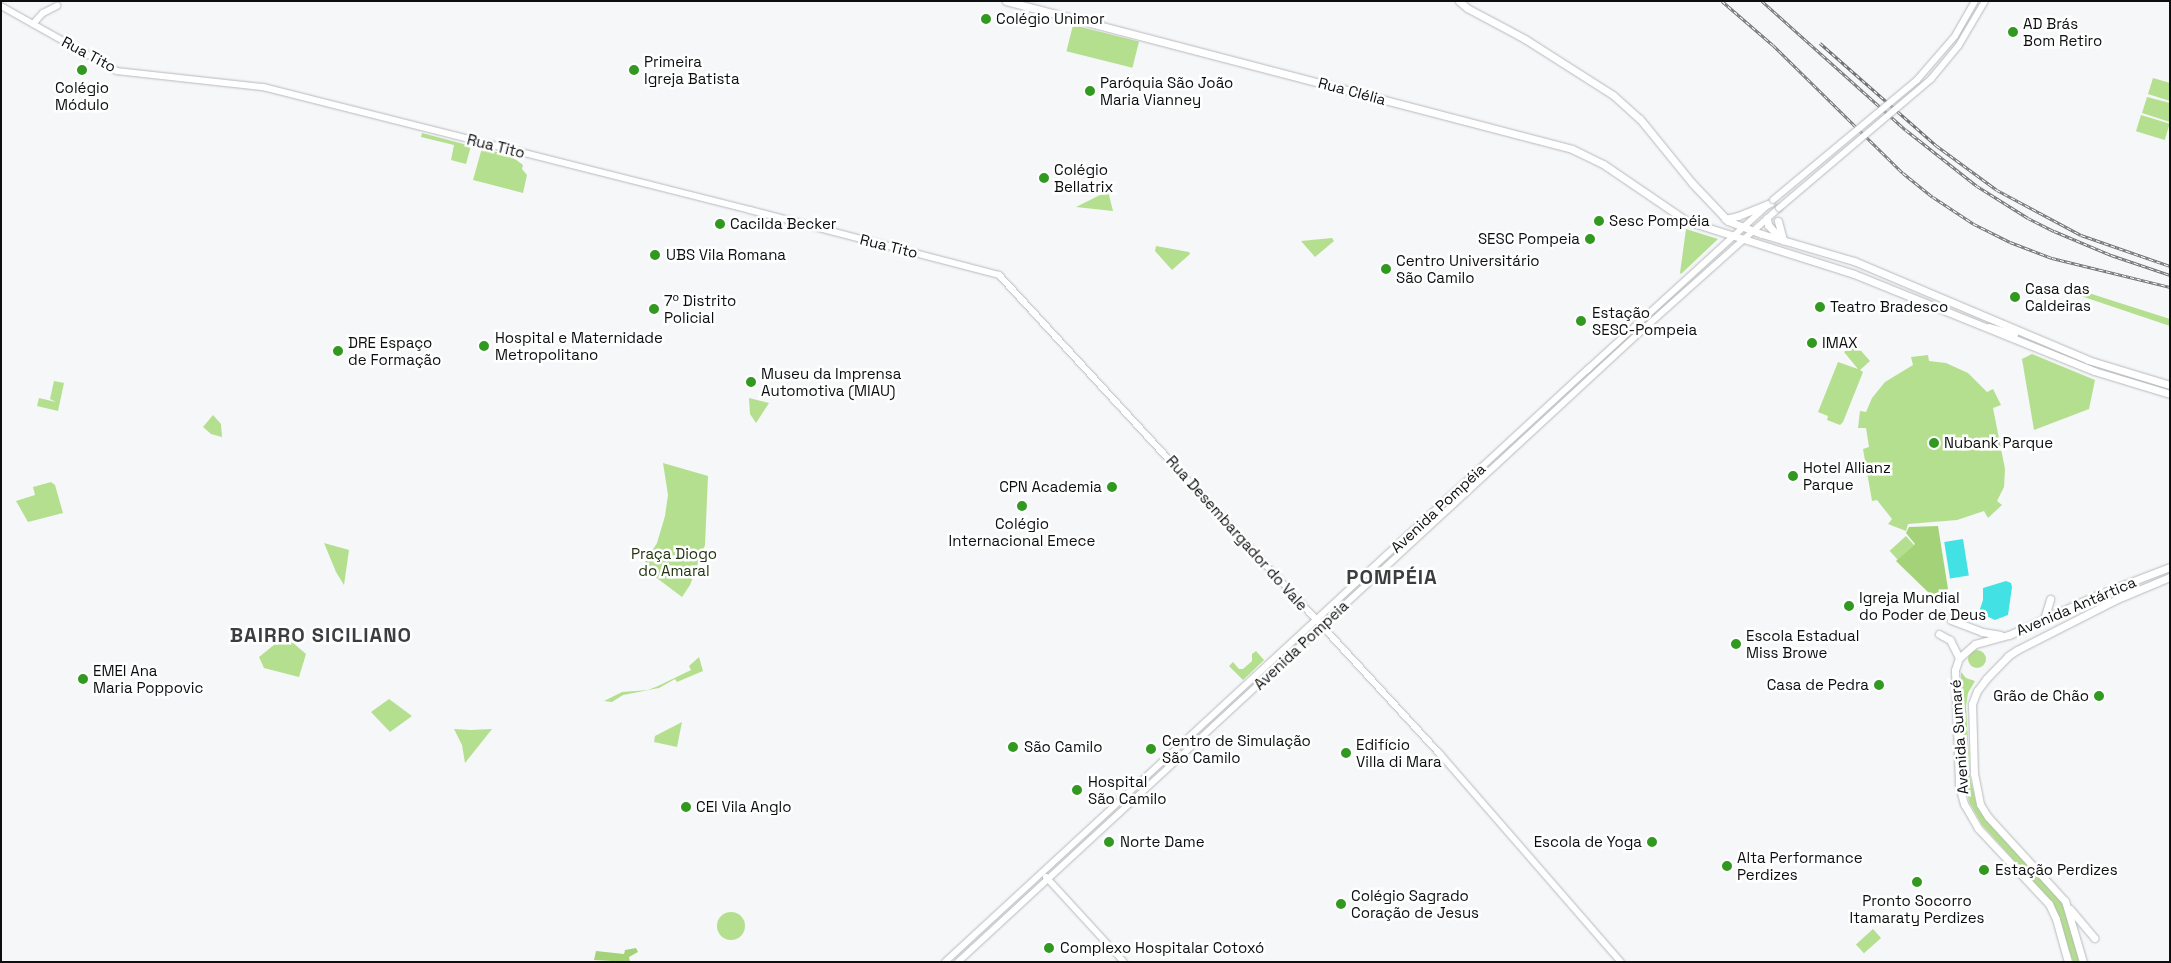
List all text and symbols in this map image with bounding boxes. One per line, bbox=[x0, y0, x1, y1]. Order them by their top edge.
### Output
place label: Colégio Unimor bbox=[996, 10, 1105, 28]
marker: Colégio Unimor bbox=[980, 13, 992, 25]
place label: AD Brás Bom Retiro bbox=[2023, 14, 2102, 49]
marker: AD Brás Bom Retiro bbox=[2007, 26, 2019, 38]
street label: Rua Tito bbox=[59, 32, 119, 76]
place label: Primeira Igreja Batista bbox=[644, 52, 740, 87]
marker: Colégio Módulo bbox=[76, 64, 88, 76]
marker: Primeira Igreja Batista bbox=[628, 64, 640, 76]
place label: Paróquia São João Maria Vianney bbox=[1100, 73, 1233, 108]
street label: Rua Clélia bbox=[1316, 73, 1388, 109]
place label: Colégio Módulo bbox=[55, 78, 109, 113]
marker: Paróquia São João Maria Vianney bbox=[1084, 85, 1096, 97]
street label: Rua Tito bbox=[465, 130, 527, 162]
place label: Colégio Bellatrix bbox=[1054, 160, 1113, 195]
marker: Colégio Bellatrix bbox=[1038, 172, 1050, 184]
place label: Sesc Pompéia bbox=[1609, 212, 1710, 230]
place label: Cacilda Becker bbox=[730, 215, 836, 233]
marker: Sesc Pompéia bbox=[1593, 215, 1605, 227]
marker: Cacilda Becker bbox=[714, 218, 726, 230]
street label: Rua Tito bbox=[858, 230, 920, 262]
place label: SESC Pompeia bbox=[1478, 230, 1580, 248]
marker: SESC Pompeia bbox=[1584, 233, 1596, 245]
place label: UBS Vila Romana bbox=[666, 246, 786, 264]
marker: UBS Vila Romana bbox=[648, 248, 662, 262]
place label: Centro Universitário São Camilo bbox=[1396, 251, 1540, 286]
marker: Centro Universitário São Camilo bbox=[1380, 263, 1392, 275]
place label: Casa das Caldeiras bbox=[2025, 279, 2091, 314]
place label: 7º Distrito Policial bbox=[664, 291, 736, 326]
marker: Casa das Caldeiras bbox=[2009, 291, 2021, 303]
place label: Teatro Bradesco bbox=[1830, 298, 1948, 316]
marker: Teatro Bradesco bbox=[1814, 301, 1826, 313]
marker: 7º Distrito Policial bbox=[648, 303, 660, 315]
place label: Estação SESC-Pompeia bbox=[1592, 303, 1697, 338]
marker: Estação SESC-Pompeia bbox=[1574, 314, 1588, 328]
place label: Hospital e Maternidade Metropolitano bbox=[495, 328, 663, 363]
place label: DRE Espaço de Formação bbox=[348, 333, 441, 368]
place label: IMAX bbox=[1822, 334, 1858, 352]
marker: IMAX bbox=[1806, 337, 1818, 349]
marker: Hospital e Maternidade Metropolitano bbox=[477, 339, 491, 353]
marker: DRE Espaço de Formação bbox=[332, 345, 344, 357]
place label: Museu da Imprensa Automotiva (MIAU) bbox=[761, 364, 901, 399]
marker: Museu da Imprensa Automotiva (MIAU) bbox=[745, 376, 757, 388]
place label: Nubank Parque bbox=[1944, 434, 2053, 452]
marker: Nubank Parque bbox=[1928, 437, 1940, 449]
street label: Rua Desembargador do Vale bbox=[1163, 452, 1311, 614]
place label: Hotel Allianz Parque bbox=[1803, 458, 1891, 493]
street label: Avenida Pompéia bbox=[1387, 460, 1489, 556]
marker: Hotel Allianz Parque bbox=[1787, 470, 1799, 482]
place label: CPN Academia bbox=[999, 478, 1102, 496]
marker: CPN Academia bbox=[1106, 481, 1118, 493]
marker: Colégio Internacional Emece bbox=[1016, 500, 1028, 512]
place label: Colégio Internacional Emece bbox=[949, 514, 1095, 549]
park label: Praça Diogo do Amaral bbox=[631, 544, 717, 579]
district label: POMPÉIA bbox=[1345, 565, 1439, 589]
street label: Avenida Antártica bbox=[2013, 573, 2139, 639]
place label: Igreja Mundial do Poder de Deus bbox=[1859, 588, 1986, 623]
street label: Avenida Pompeia bbox=[1250, 597, 1352, 693]
marker: Igreja Mundial do Poder de Deus bbox=[1843, 600, 1855, 612]
district label: BAIRRO SICILIANO bbox=[228, 623, 414, 647]
place label: Escola Estadual Miss Browe bbox=[1746, 626, 1859, 661]
marker: Escola Estadual Miss Browe bbox=[1730, 638, 1742, 650]
place label: EMEI Ana Maria Poppovic bbox=[93, 661, 203, 696]
marker: EMEI Ana Maria Poppovic bbox=[77, 673, 89, 685]
place label: Casa de Pedra bbox=[1767, 676, 1869, 694]
marker: Casa de Pedra bbox=[1873, 679, 1885, 691]
street label: Avenida Sumaré bbox=[1946, 679, 1972, 795]
place label: Grão de Chão bbox=[1993, 687, 2089, 705]
marker: Grão de Chão bbox=[2093, 690, 2105, 702]
place label: Centro de Simulação São Camilo bbox=[1162, 731, 1311, 766]
place label: Edifício Villa di Mara bbox=[1356, 735, 1442, 770]
place label: São Camilo bbox=[1024, 738, 1103, 756]
marker: São Camilo bbox=[1006, 740, 1020, 754]
marker: Centro de Simulação São Camilo bbox=[1144, 742, 1158, 756]
marker: Edifício Villa di Mara bbox=[1340, 747, 1352, 759]
place label: Hospital São Camilo bbox=[1088, 772, 1167, 807]
marker: Hospital São Camilo bbox=[1070, 783, 1084, 797]
place label: CEI Vila Anglo bbox=[696, 798, 792, 816]
marker: CEI Vila Anglo bbox=[680, 801, 692, 813]
place label: Norte Dame bbox=[1120, 833, 1205, 851]
place label: Escola de Yoga bbox=[1533, 833, 1642, 851]
marker: Norte Dame bbox=[1102, 835, 1116, 849]
marker: Escola de Yoga bbox=[1646, 836, 1658, 848]
place label: Alta Performance Perdizes bbox=[1737, 848, 1863, 883]
marker: Alta Performance Perdizes bbox=[1721, 860, 1733, 872]
place label: Estação Perdizes bbox=[1995, 861, 2118, 879]
marker: Estação Perdizes bbox=[1977, 863, 1991, 877]
marker: Pronto Socorro Itamaraty Perdizes bbox=[1910, 875, 1924, 889]
place label: Colégio Sagrado Coração de Jesus bbox=[1351, 886, 1479, 921]
place label: Pronto Socorro Itamaraty Perdizes bbox=[1850, 891, 1984, 926]
marker: Colégio Sagrado Coração de Jesus bbox=[1335, 898, 1347, 910]
place label: Complexo Hospitalar Cotoxó bbox=[1060, 939, 1264, 957]
marker: Complexo Hospitalar Cotoxó bbox=[1042, 941, 1056, 955]

